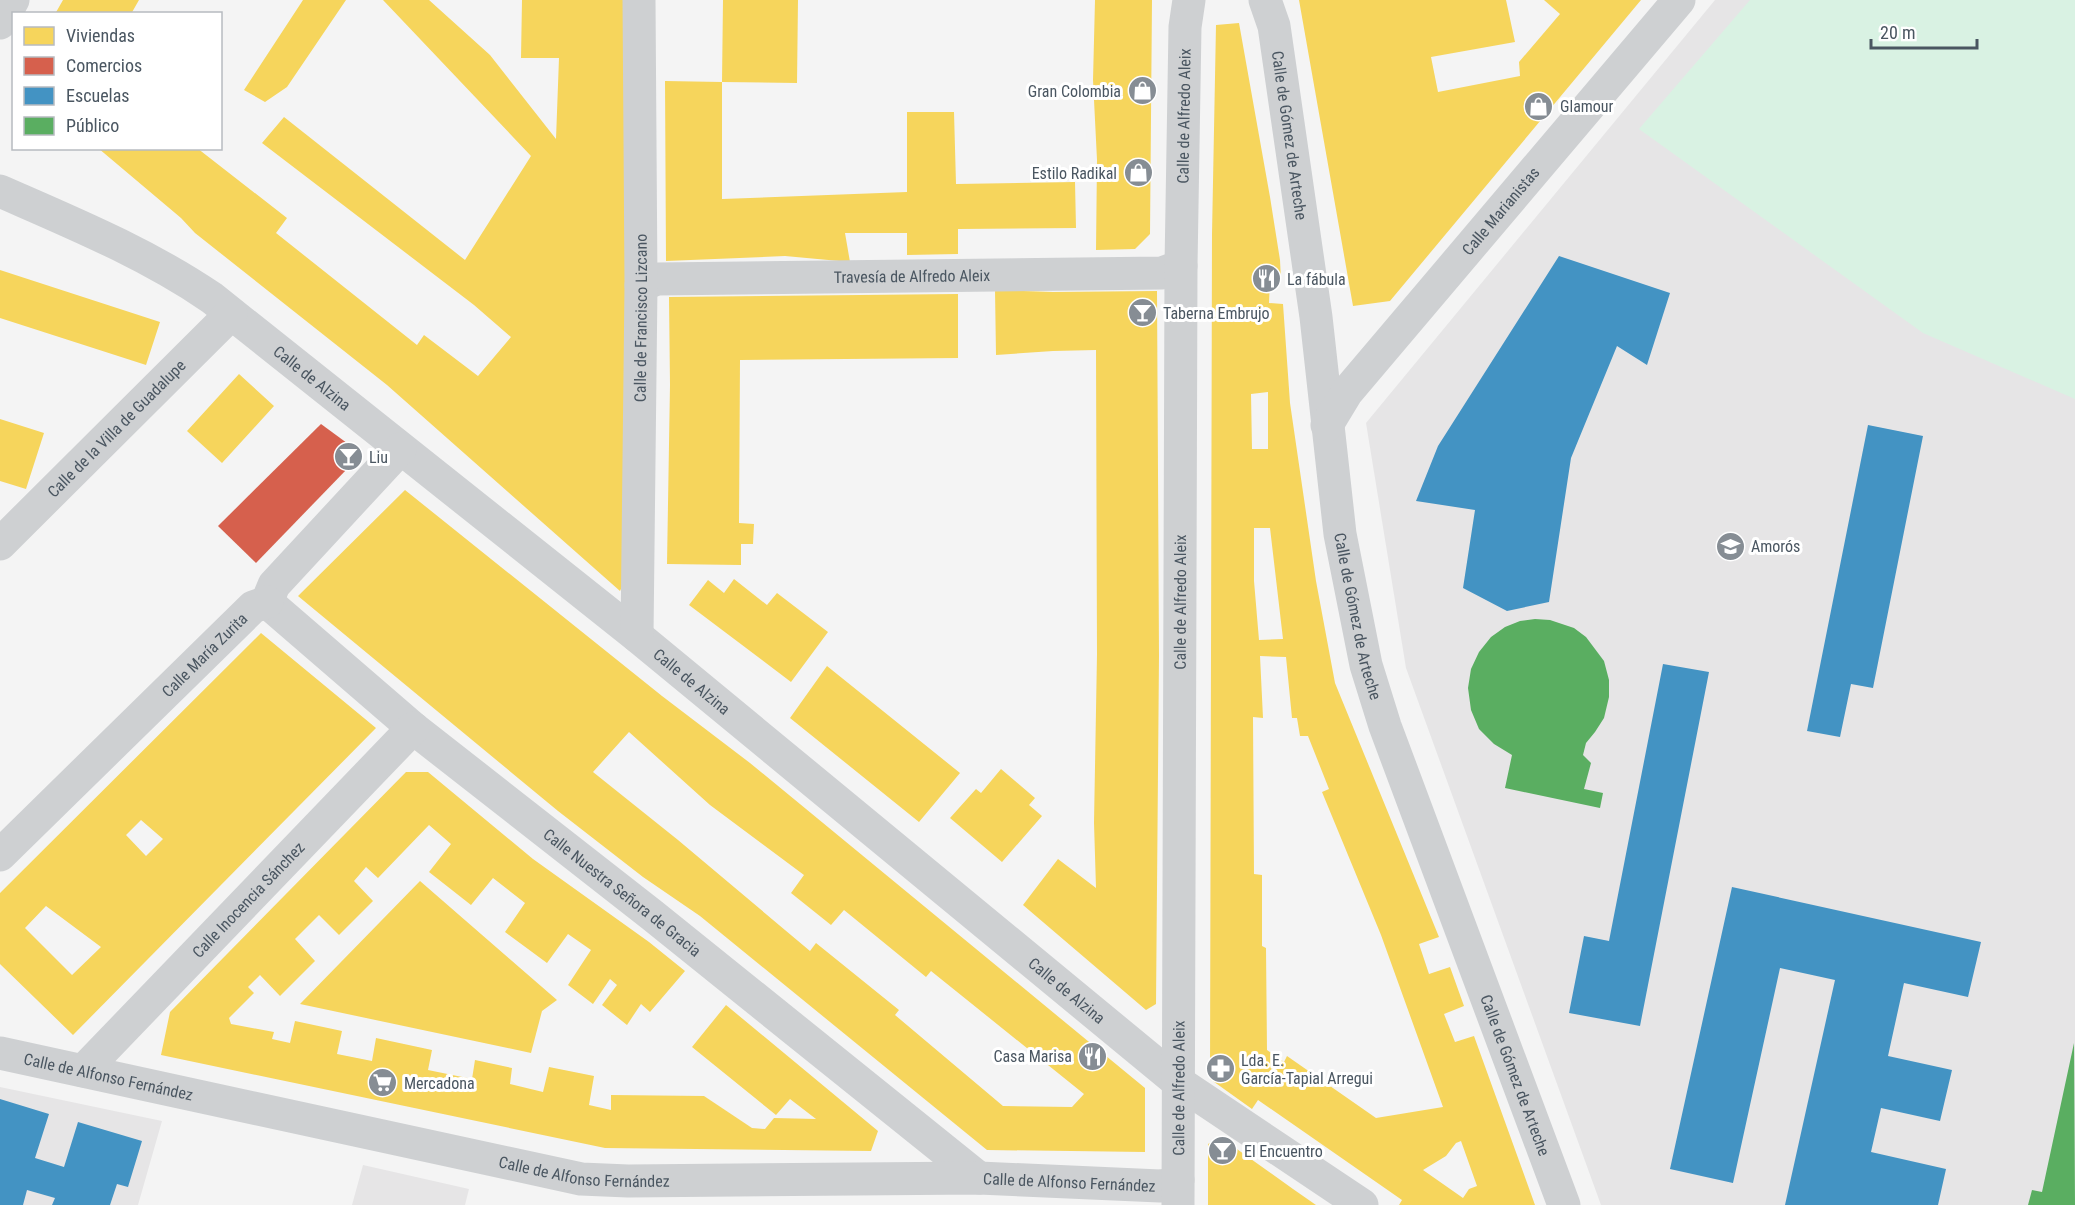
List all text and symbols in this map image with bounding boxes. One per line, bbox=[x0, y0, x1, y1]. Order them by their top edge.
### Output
legend bbox=[12, 12, 222, 150]
scale bar bbox=[1871, 12, 1978, 50]
text: 20 m bbox=[1880, 22, 1915, 43]
text: Viviendas bbox=[66, 25, 135, 46]
street label: Calle de Alfredo Aleix bbox=[1173, 48, 1195, 184]
street label: Calle de Gómez de Arteche bbox=[1268, 50, 1311, 221]
text: Comercios bbox=[66, 55, 142, 76]
shop icon: Gran Colombia bbox=[1126, 75, 1158, 107]
place label: Gran Colombia bbox=[1028, 82, 1121, 101]
text: Escuelas bbox=[66, 85, 130, 106]
shop icon: Glamour bbox=[1523, 90, 1555, 122]
place label: Glamour bbox=[1560, 97, 1614, 116]
text: Público bbox=[66, 115, 119, 136]
shop icon: Estilo Radikal bbox=[1122, 157, 1154, 189]
street label: Calle Marianistas bbox=[1458, 163, 1544, 259]
place label: Estilo Radikal bbox=[1032, 164, 1117, 183]
street label: Calle de Francisco Lizcano bbox=[631, 234, 651, 402]
restaurant icon: La fábula bbox=[1250, 263, 1282, 295]
street label: Travesía de Alfredo Aleix bbox=[834, 266, 990, 287]
place label: La fábula bbox=[1287, 270, 1346, 289]
bar icon: Taberna Embrujo bbox=[1126, 297, 1158, 329]
place label: Taberna Embrujo bbox=[1163, 304, 1270, 323]
street label: Calle de Alzina bbox=[270, 342, 354, 415]
street label: Calle de la Villa de Guadalupe bbox=[44, 356, 190, 501]
bar icon: Liu bbox=[332, 441, 364, 473]
place label: Liu bbox=[369, 448, 388, 467]
school or university icon: Amorós bbox=[1714, 530, 1746, 562]
street label: Calle de Gómez de Arteche bbox=[1330, 531, 1385, 702]
street label: Calle de Alfredo Aleix bbox=[1171, 534, 1190, 670]
place label: Amorós bbox=[1751, 537, 1800, 556]
street label: Calle María Zurita bbox=[158, 609, 251, 701]
street label: Calle de Alzina bbox=[649, 645, 734, 719]
street label: Calle Nuestra Señora de Gracia bbox=[540, 825, 705, 961]
street label: Calle Inocencia Sánchez bbox=[188, 838, 308, 962]
street label: Calle de Alzina bbox=[1024, 954, 1109, 1028]
street label: Calle de Gómez de Arteche bbox=[1476, 992, 1554, 1159]
street label: Calle de Alfredo Aleix bbox=[1169, 1020, 1189, 1156]
restaurant icon: Casa Marisa bbox=[1077, 1040, 1109, 1072]
place label: Casa Marisa bbox=[993, 1047, 1072, 1066]
street label: Calle de Alfonso Fernández bbox=[22, 1049, 195, 1105]
place label: Lda. E. García-Tapial Arregui bbox=[1241, 1051, 1373, 1088]
pharmacy icon: Lda. E. García-Tapial Arregui bbox=[1204, 1053, 1236, 1085]
supermarket icon: Mercadona bbox=[367, 1067, 399, 1099]
place label: Mercadona bbox=[404, 1074, 475, 1093]
bar icon: El Encuentro bbox=[1207, 1135, 1239, 1167]
place label: El Encuentro bbox=[1244, 1142, 1323, 1161]
street label: Calle de Alfonso Fernández bbox=[497, 1152, 670, 1191]
street label: Calle de Alfonso Fernández bbox=[983, 1169, 1156, 1196]

